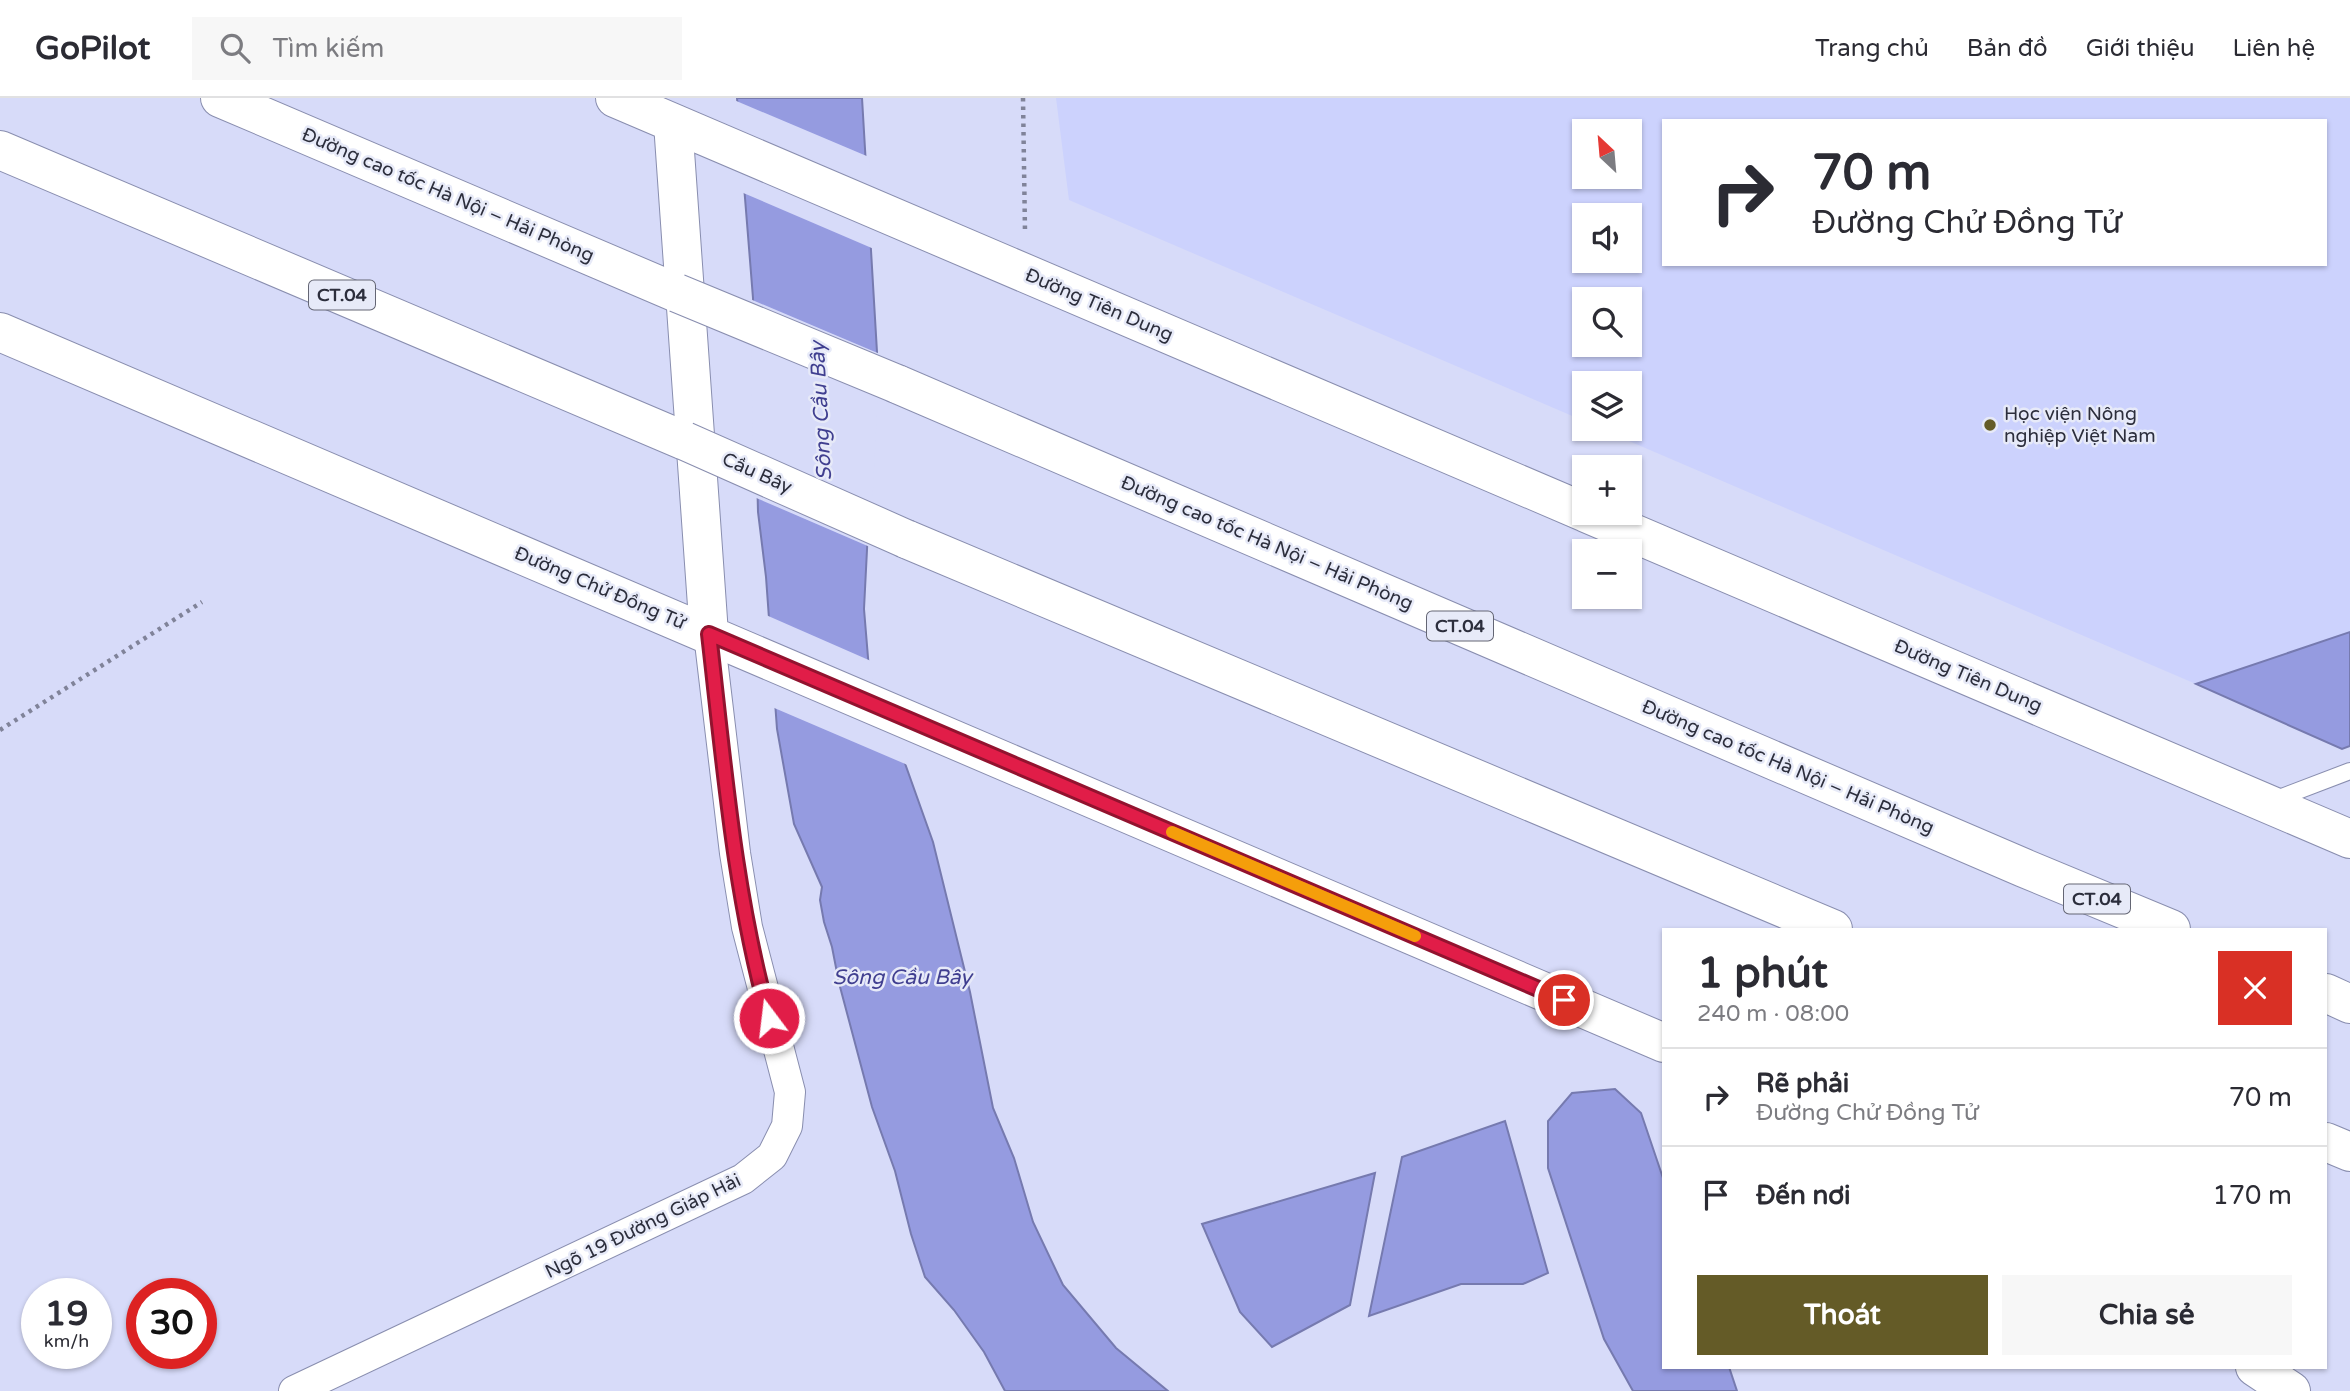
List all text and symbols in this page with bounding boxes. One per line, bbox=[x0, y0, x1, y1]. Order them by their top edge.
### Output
search box bbox=[192, 17, 682, 80]
text: GoPilot bbox=[35, 29, 150, 68]
icon: search bbox=[216, 29, 254, 67]
text: Tìm kiếm bbox=[272, 33, 384, 64]
text: Trang chủ bbox=[1815, 34, 1929, 63]
text: Bản đồ bbox=[1967, 34, 2048, 63]
text: Giới thiệu bbox=[2086, 34, 2195, 63]
text: Liên hệ bbox=[2233, 34, 2315, 63]
north arrow bbox=[1572, 119, 1642, 189]
map controls bbox=[1572, 119, 1642, 609]
street label: Đường cao tốc Hà Nội – Hải Phòng bbox=[299, 123, 597, 267]
text: 70 m bbox=[1812, 144, 1931, 203]
icon: right bbox=[1697, 147, 1788, 238]
button: sound bbox=[1572, 203, 1642, 273]
text: Đường Chử Đồng Tử bbox=[1812, 204, 2121, 242]
street label: Đường Tiên Dung bbox=[1022, 264, 1176, 346]
road number: CT.04 bbox=[309, 280, 375, 310]
button: search bbox=[1572, 287, 1642, 357]
water label: Sông Cầu Bây bbox=[805, 338, 837, 481]
button: layers bbox=[1572, 371, 1642, 441]
place label: Học viện Nông nghiệp Việt Nam bbox=[2004, 403, 2156, 447]
marker: Học viện Nông nghiệp Việt Nam bbox=[1982, 417, 1998, 433]
street label: Cầu Bây bbox=[719, 448, 795, 498]
button: + bbox=[1572, 455, 1642, 525]
street label: Đường cao tốc Hà Nội – Hải Phòng bbox=[1118, 471, 1416, 615]
button: − bbox=[1572, 539, 1642, 609]
street label: Đường Chử Đồng Tử bbox=[511, 542, 690, 634]
road number: CT.04 bbox=[1427, 612, 1493, 640]
street label: Đường Tiên Dung bbox=[1891, 635, 2045, 717]
street label: Đường cao tốc Hà Nội – Hải Phòng bbox=[1639, 695, 1937, 839]
road number: CT.04 bbox=[2064, 884, 2130, 914]
text: 1 phút bbox=[1697, 948, 1828, 999]
button: close bbox=[2218, 951, 2292, 1025]
water label: Sông Cầu Bây bbox=[832, 965, 974, 990]
pin bbox=[1534, 970, 1594, 1030]
position arrow bbox=[732, 981, 806, 1055]
icon: arrive bbox=[1545, 981, 1583, 1019]
text: 240 m · 08:00 bbox=[1697, 1000, 1849, 1028]
text: Rẽ phải bbox=[1756, 1068, 1849, 1099]
icon: right bbox=[1697, 1078, 1735, 1116]
text: 70 m bbox=[2229, 1082, 2292, 1113]
text: Đường Chử Đồng Tử bbox=[1756, 1099, 1978, 1127]
street label: Ngõ 19 Đường Giáp Hải bbox=[542, 1169, 744, 1283]
icon: arrive bbox=[1697, 1176, 1735, 1214]
text: Đến nơi bbox=[1756, 1180, 1851, 1211]
text: 170 m bbox=[2212, 1180, 2292, 1211]
button: Thoát bbox=[1697, 1275, 1988, 1355]
button: Chia sẻ bbox=[2002, 1275, 2292, 1355]
speed limit sign: 30 bbox=[126, 1278, 217, 1369]
text: 19 bbox=[45, 1293, 88, 1335]
text: km/h bbox=[44, 1330, 89, 1352]

